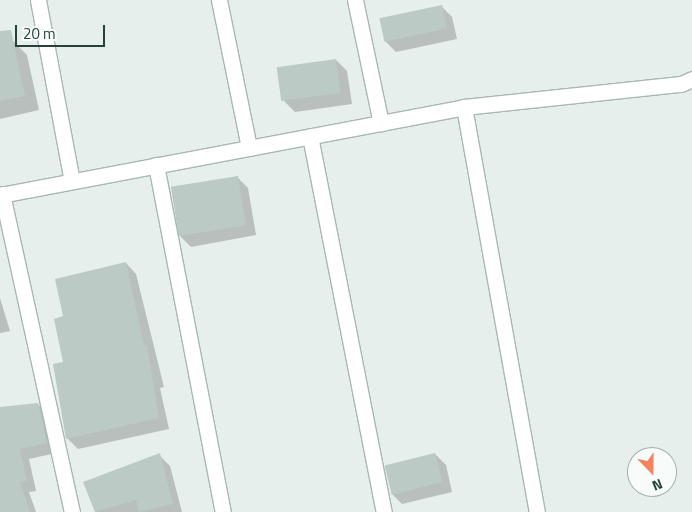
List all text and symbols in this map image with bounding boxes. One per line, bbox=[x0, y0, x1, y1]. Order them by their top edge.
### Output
scale bar bbox=[18, 15, 108, 47]
text: 20 m bbox=[23, 22, 56, 45]
north arrow bbox=[627, 447, 677, 497]
text: N bbox=[649, 474, 666, 497]

